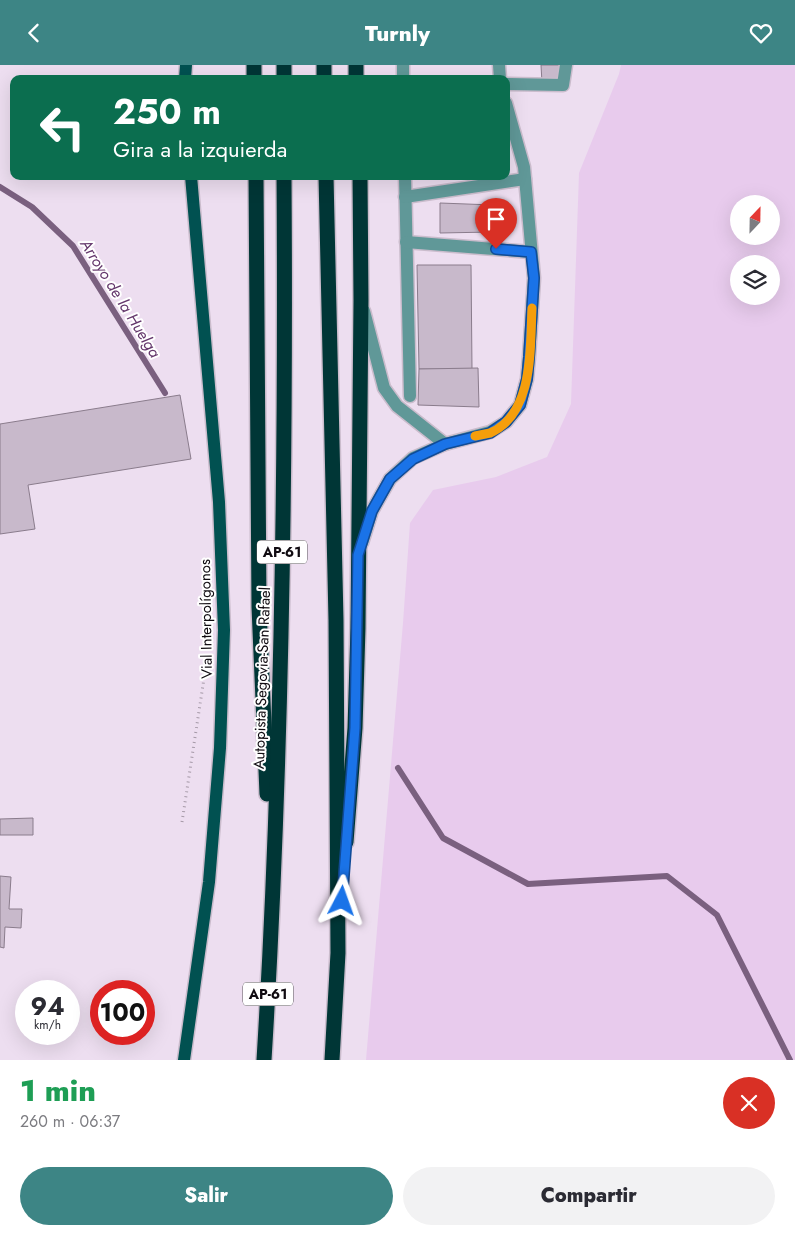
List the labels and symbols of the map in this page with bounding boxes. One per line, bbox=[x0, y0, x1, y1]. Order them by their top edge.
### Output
north arrow bbox=[730, 195, 780, 245]
pin bbox=[475, 198, 517, 249]
water label: Arroyo de la Huelga bbox=[74, 234, 166, 362]
road number: AP-61 bbox=[257, 541, 307, 563]
street label: Vial Interpolígonos bbox=[194, 559, 218, 679]
street label: Autopista Segovia-San Rafael bbox=[248, 586, 276, 770]
position arrow bbox=[315, 874, 367, 926]
speed limit sign: 100 bbox=[90, 980, 155, 1045]
road number: AP-61 bbox=[243, 983, 293, 1006]

